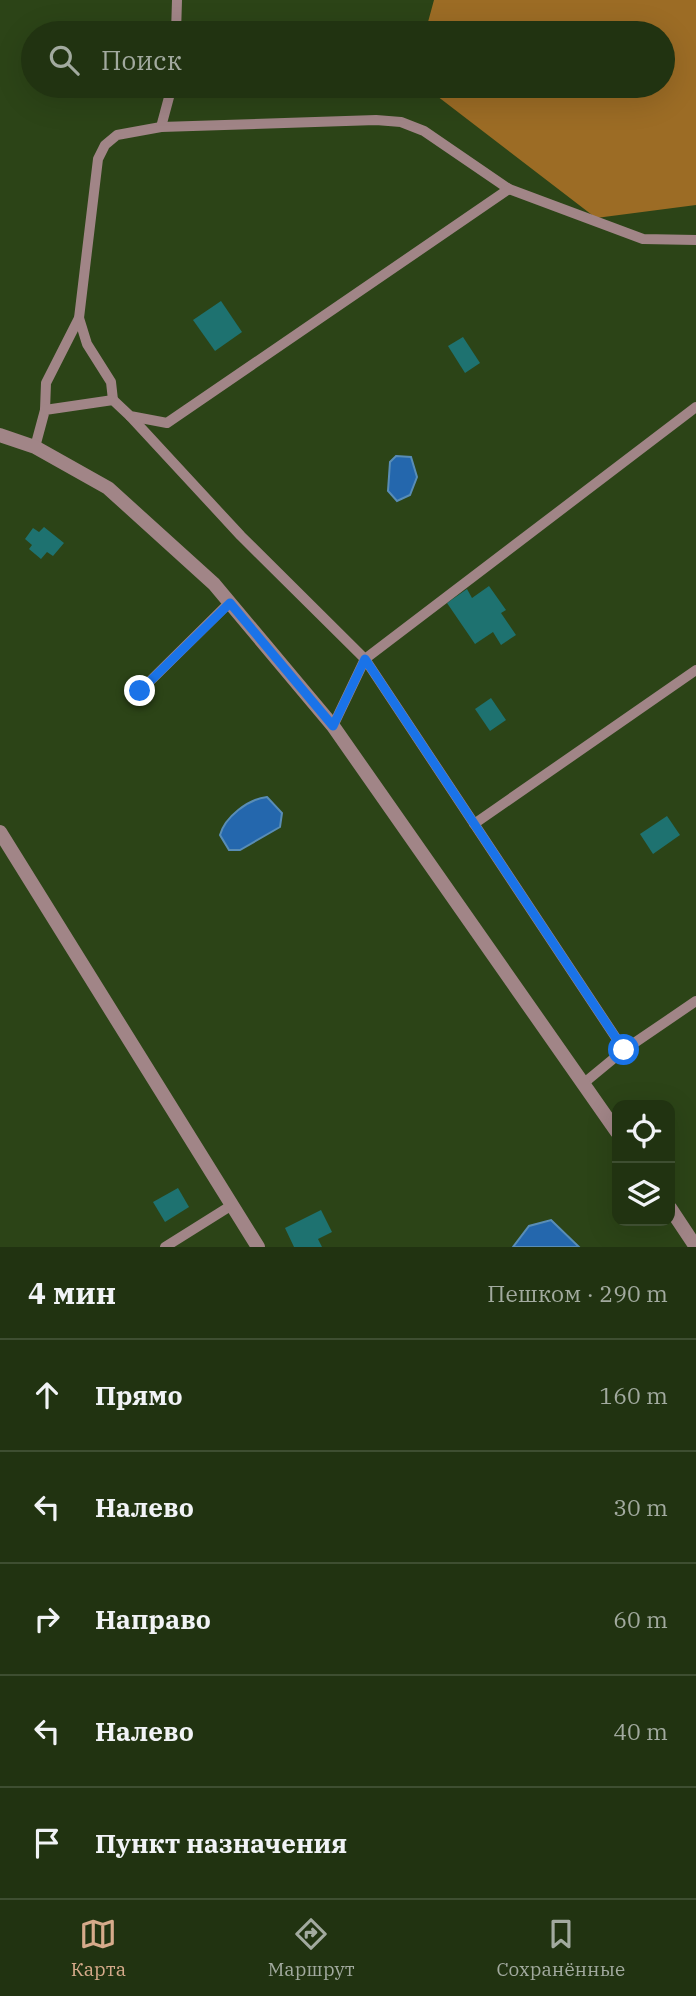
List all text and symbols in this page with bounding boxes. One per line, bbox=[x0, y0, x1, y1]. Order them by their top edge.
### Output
search box bbox=[21, 21, 675, 98]
icon: search bbox=[45, 41, 83, 79]
text: Поиск bbox=[101, 43, 182, 77]
route end bbox=[124, 675, 155, 706]
route start bbox=[608, 1034, 639, 1065]
map controls bbox=[612, 1100, 675, 1226]
button: locate bbox=[612, 1100, 675, 1163]
button: layers bbox=[612, 1163, 675, 1226]
text: 4 мин bbox=[28, 1273, 116, 1312]
text: Пешком · 290 m bbox=[487, 1278, 668, 1308]
icon: ahead bbox=[28, 1376, 66, 1414]
text: Прямо bbox=[95, 1378, 183, 1412]
text: 160 m bbox=[599, 1380, 668, 1410]
icon: left bbox=[28, 1488, 66, 1526]
text: Налево bbox=[95, 1490, 194, 1524]
text: 30 m bbox=[613, 1492, 668, 1522]
icon: right bbox=[28, 1600, 66, 1638]
text: Направо bbox=[95, 1602, 211, 1636]
text: 60 m bbox=[613, 1604, 668, 1634]
icon: left bbox=[28, 1712, 66, 1750]
text: Налево bbox=[95, 1714, 194, 1748]
text: 40 m bbox=[613, 1716, 668, 1746]
icon: arrive bbox=[28, 1824, 66, 1862]
text: Пункт назначения bbox=[95, 1826, 347, 1860]
tab: Карта bbox=[71, 1915, 126, 1981]
tab: Маршрут bbox=[268, 1915, 355, 1981]
tab: Сохранённые bbox=[496, 1915, 625, 1981]

